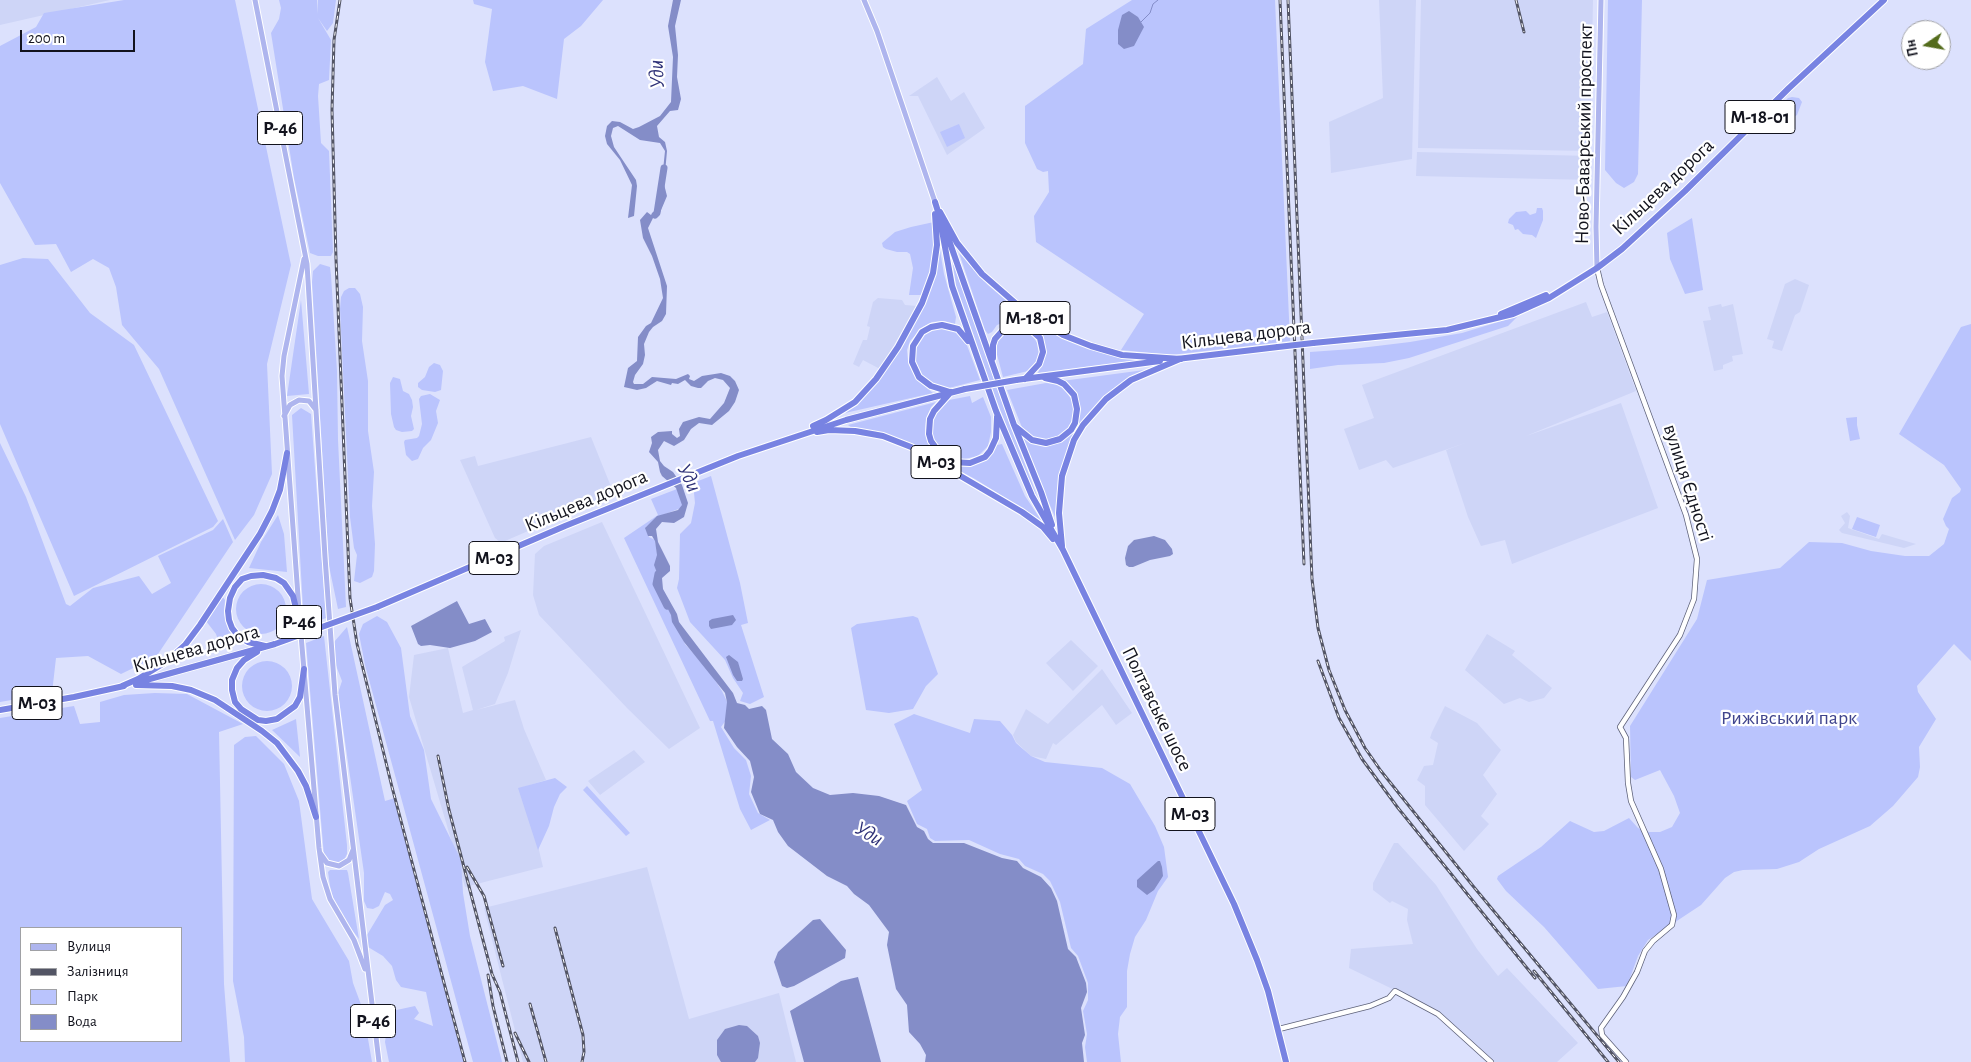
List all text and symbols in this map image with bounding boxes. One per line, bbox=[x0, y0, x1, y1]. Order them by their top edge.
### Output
scale bar bbox=[22, 20, 138, 52]
north arrow bbox=[1901, 20, 1951, 70]
street label: Ново-Баварський проспект bbox=[1570, 24, 1598, 244]
text: 200 m bbox=[28, 31, 65, 46]
text: Пн bbox=[1904, 38, 1921, 58]
water label: Уди bbox=[644, 59, 670, 89]
road number: М-18-01 bbox=[1725, 100, 1795, 134]
road number: Р-46 bbox=[258, 112, 302, 144]
street label: Кільцева дорога bbox=[1607, 134, 1719, 240]
road number: М-18-01 bbox=[1000, 302, 1070, 334]
street label: Кільцева дорога bbox=[1180, 315, 1312, 355]
street label: вулиця Єдності bbox=[1658, 421, 1718, 545]
road number: М-03 bbox=[911, 446, 961, 478]
water label: Уди bbox=[671, 460, 707, 496]
street label: Кільцева дорога bbox=[521, 464, 651, 538]
road number: М-03 bbox=[469, 542, 519, 574]
road number: Р-46 bbox=[276, 606, 322, 638]
street label: Кільцева дорога bbox=[130, 619, 262, 679]
street label: Полтавське шосе bbox=[1116, 643, 1198, 775]
road number: М-03 bbox=[12, 686, 62, 720]
park label: Рижівський парк bbox=[1721, 706, 1857, 730]
road number: М-03 bbox=[1165, 798, 1215, 831]
water label: Уди bbox=[850, 816, 888, 852]
legend bbox=[20, 927, 182, 1042]
text: Вулиця bbox=[67, 939, 111, 954]
text: Залізниця bbox=[67, 964, 128, 979]
text: Парк bbox=[67, 989, 98, 1004]
road number: Р-46 bbox=[350, 1004, 396, 1038]
text: Вода bbox=[67, 1014, 97, 1029]

